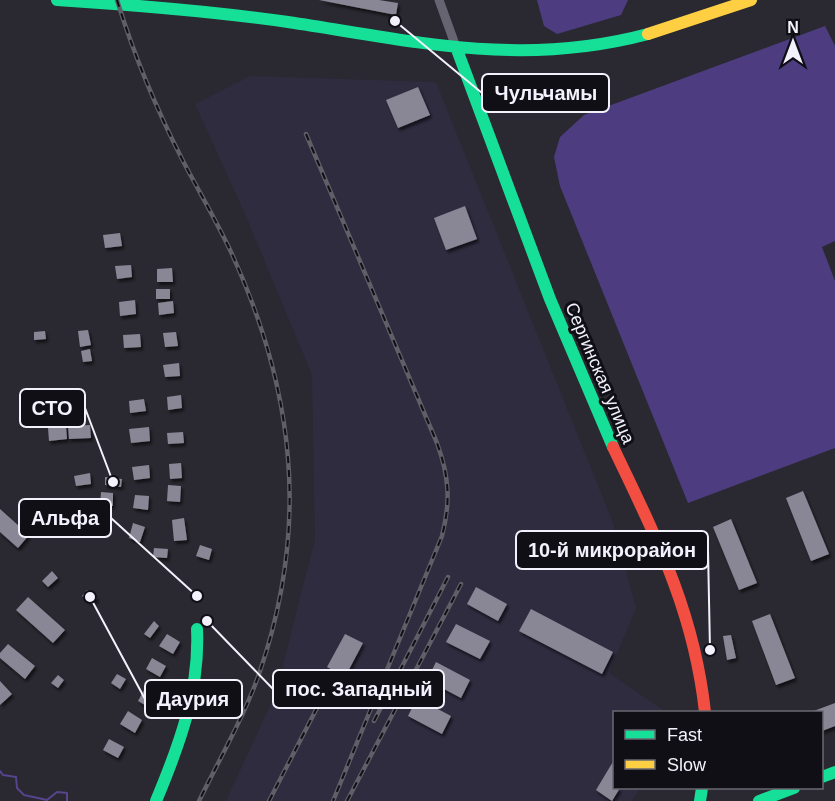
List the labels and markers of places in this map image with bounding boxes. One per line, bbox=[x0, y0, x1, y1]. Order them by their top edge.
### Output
callout: Чульчамы bbox=[482, 74, 609, 112]
callout: СТО bbox=[20, 389, 85, 427]
callout: Альфа bbox=[19, 499, 111, 537]
callout: 10-й микрорайон bbox=[516, 531, 708, 569]
callout: пос. Западный bbox=[273, 670, 444, 708]
callout: Даурия bbox=[145, 680, 242, 718]

